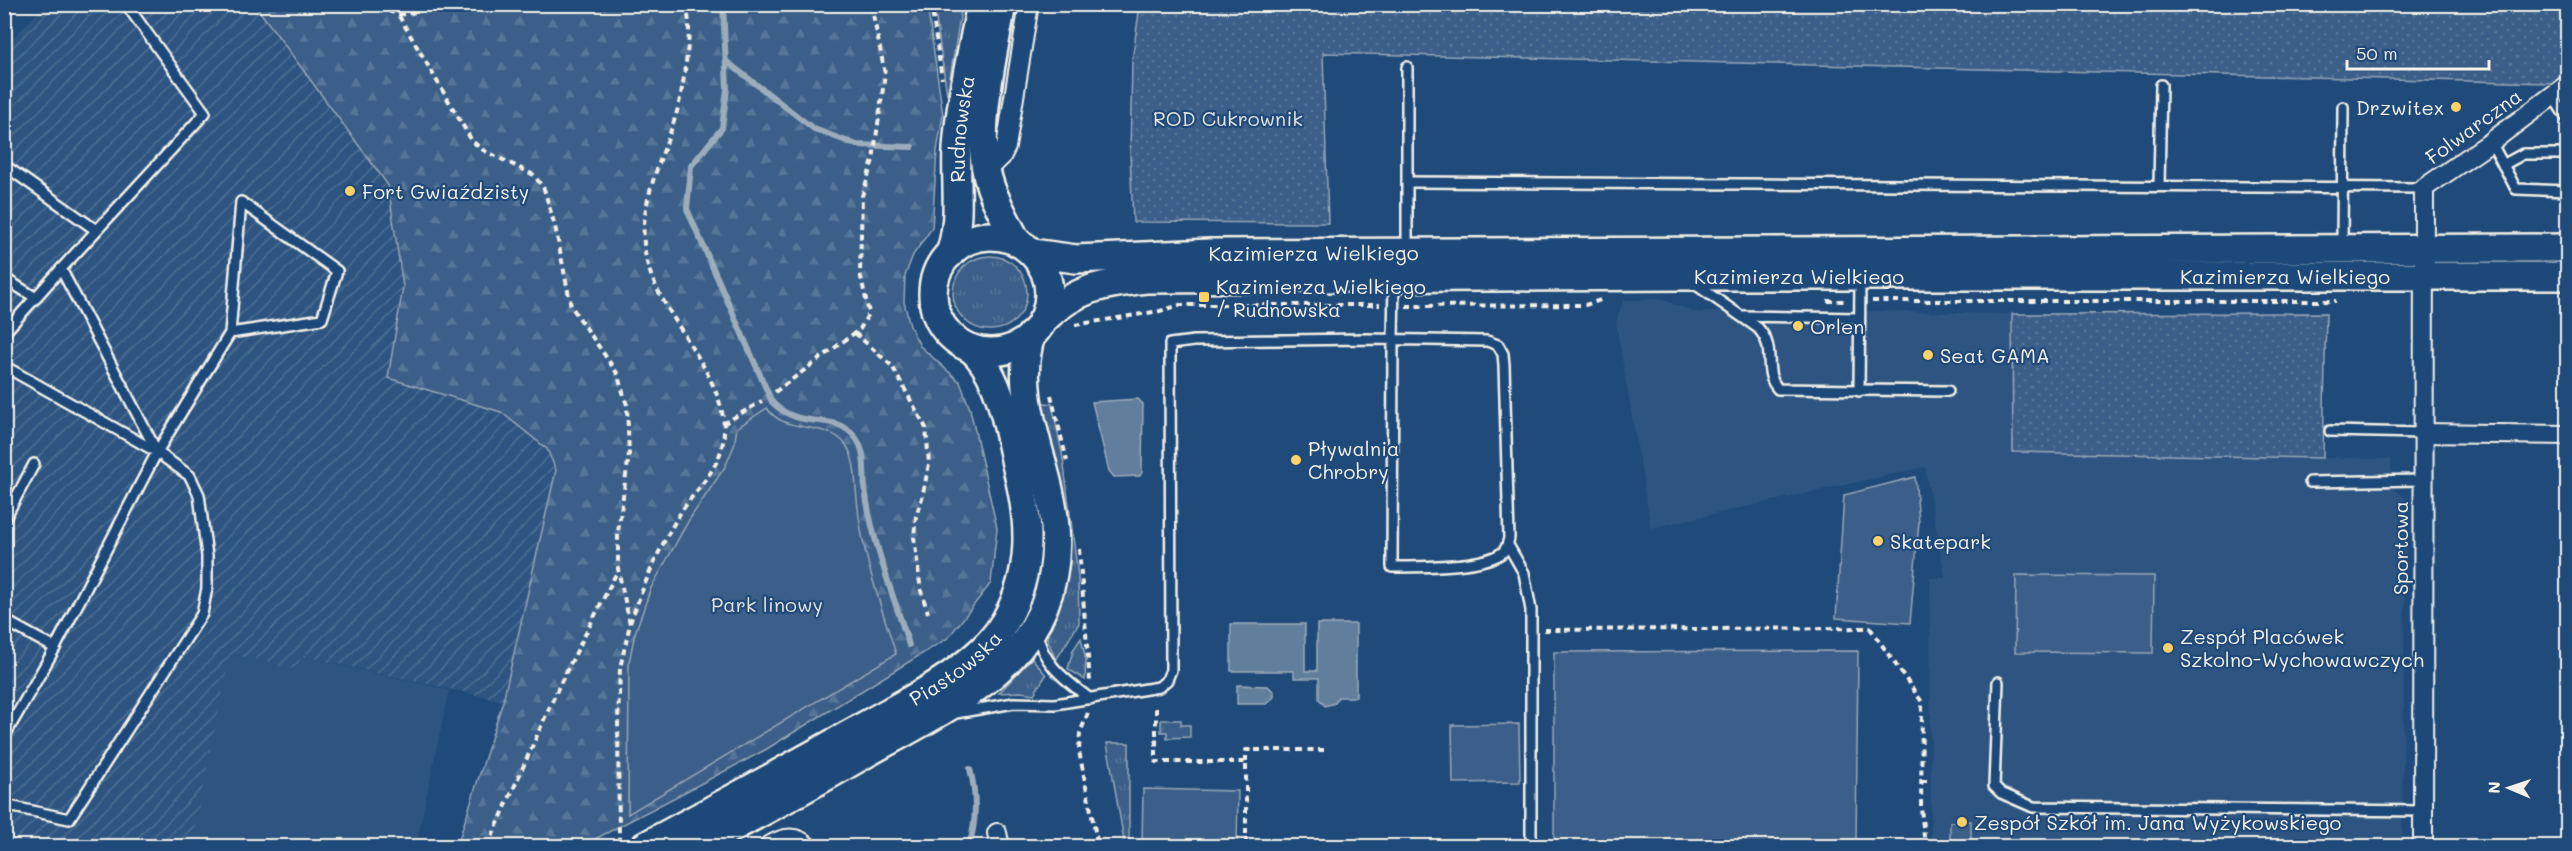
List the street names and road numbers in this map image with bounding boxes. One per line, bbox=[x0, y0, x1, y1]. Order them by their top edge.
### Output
street label: Rudnowska bbox=[944, 73, 980, 183]
street label: Folwarczna bbox=[2420, 82, 2526, 170]
street label: Kazimierza Wielkiego bbox=[1208, 239, 1419, 266]
street label: Kazimierza Wielkiego bbox=[1694, 263, 1904, 289]
street label: Kazimierza Wielkiego bbox=[2180, 263, 2390, 289]
street label: Sportowa bbox=[2387, 501, 2413, 595]
street label: Piastowska bbox=[904, 625, 1007, 711]

